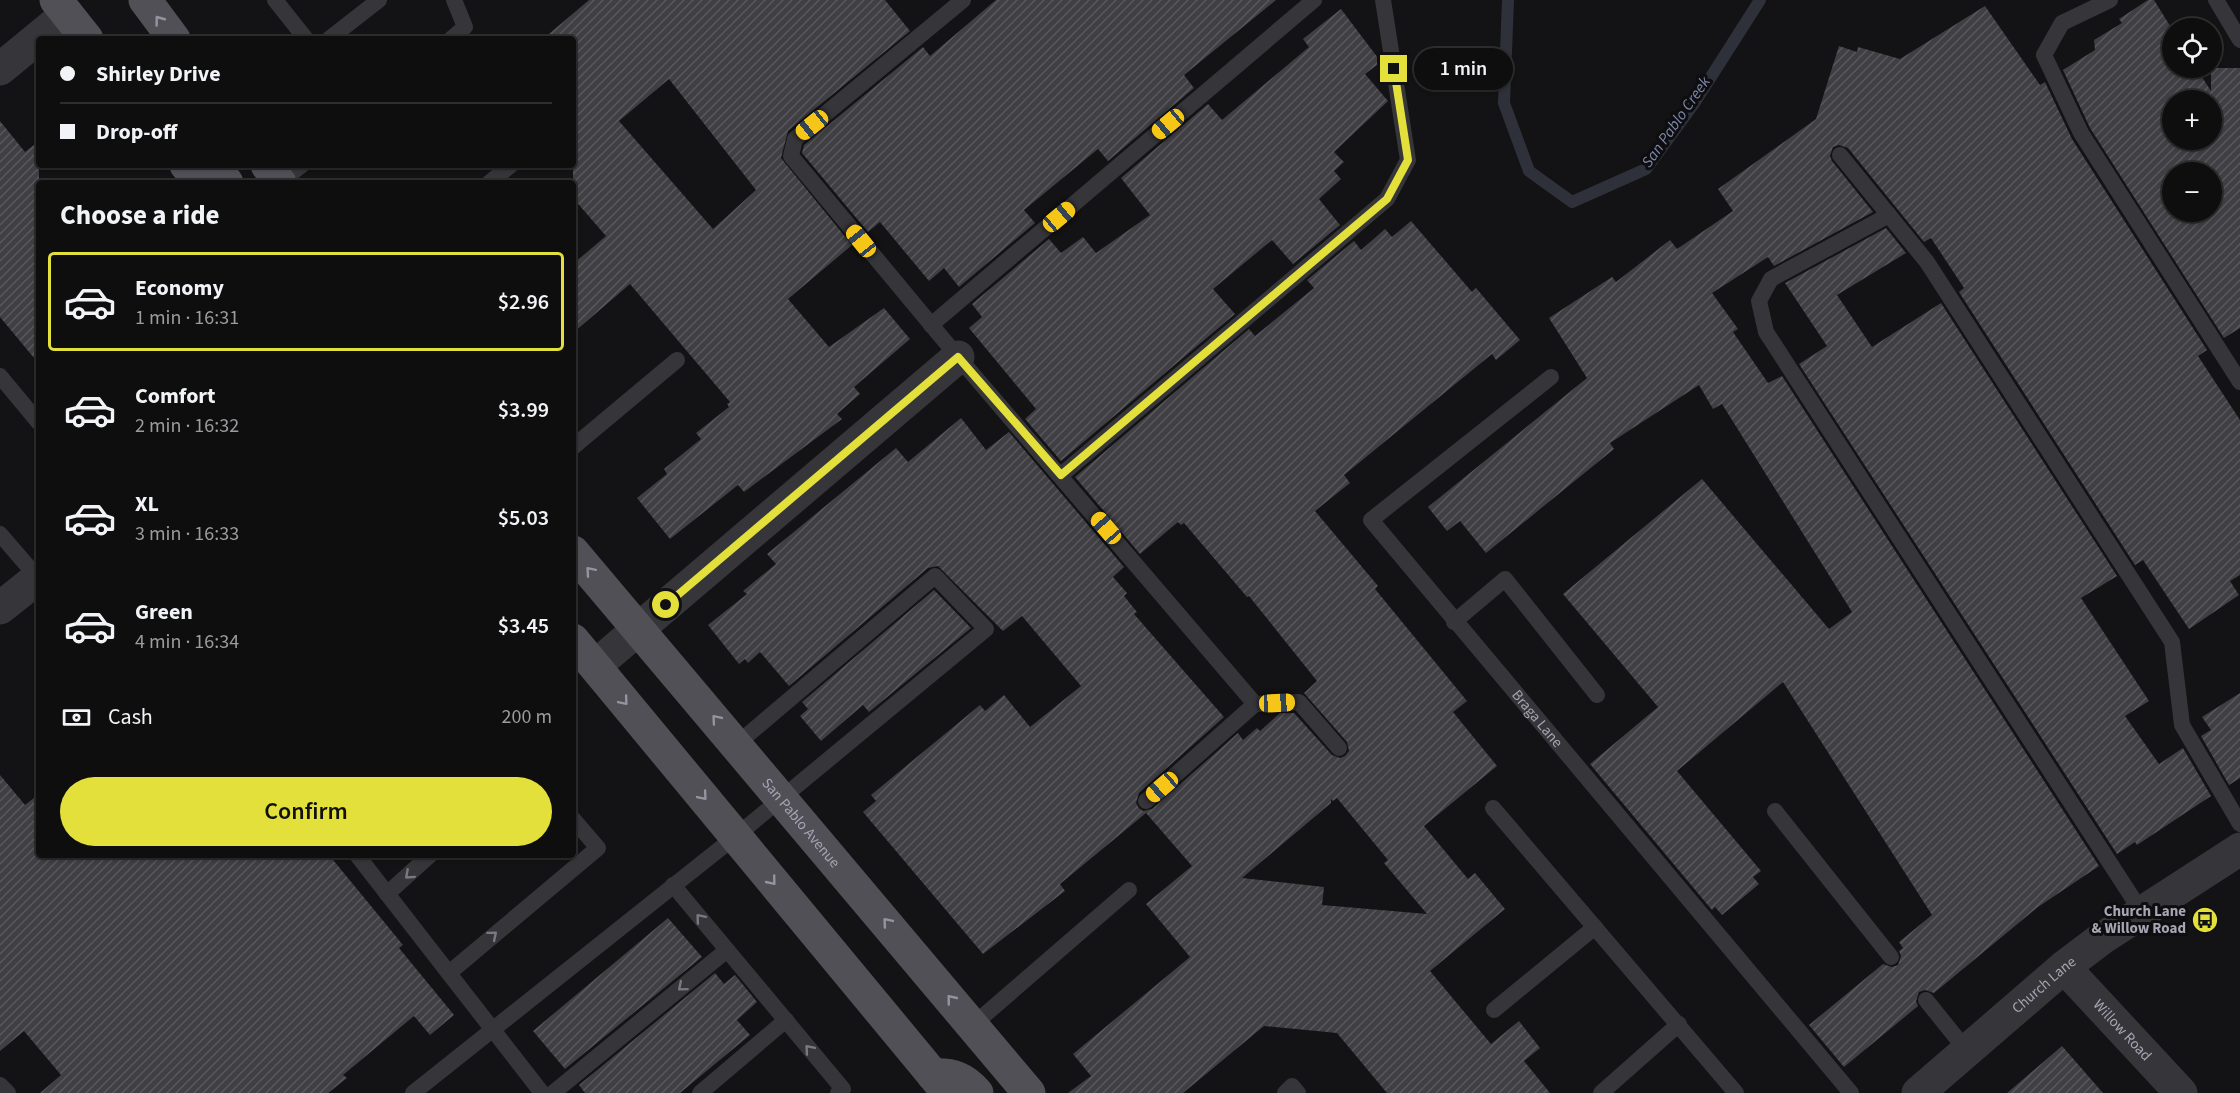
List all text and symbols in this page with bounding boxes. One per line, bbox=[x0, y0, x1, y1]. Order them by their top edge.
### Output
one-way arrow bbox=[156, 15, 167, 26]
map controls bbox=[2162, 18, 2222, 222]
button: locate bbox=[2162, 18, 2222, 78]
callout: 1 min bbox=[1415, 48, 1514, 90]
route end bbox=[1380, 55, 1407, 82]
text: 1 min bbox=[1440, 55, 1487, 83]
text: Shirley Drive bbox=[96, 58, 221, 90]
water label: San Pablo Creek bbox=[1636, 72, 1716, 172]
button: + bbox=[2162, 90, 2222, 150]
car bbox=[1148, 106, 1188, 142]
car bbox=[792, 107, 832, 143]
text: Drop-off bbox=[96, 116, 177, 148]
button: − bbox=[2162, 162, 2222, 222]
text: Choose a ride bbox=[60, 196, 220, 235]
car bbox=[1039, 199, 1079, 235]
car bbox=[843, 221, 879, 261]
text: Economy bbox=[135, 272, 224, 304]
icon: car bbox=[63, 275, 117, 329]
text: $2.96 bbox=[498, 286, 549, 318]
text: 1 min · 16:31 bbox=[135, 304, 239, 332]
text: Comfort bbox=[135, 380, 216, 412]
icon: car bbox=[63, 383, 117, 437]
text: $3.99 bbox=[498, 394, 549, 426]
text: 2 min · 16:32 bbox=[135, 412, 239, 440]
text: XL bbox=[135, 488, 159, 520]
icon: car bbox=[63, 491, 117, 545]
text: $5.03 bbox=[498, 502, 549, 534]
car bbox=[1087, 509, 1125, 547]
text: 3 min · 16:33 bbox=[135, 520, 239, 548]
one-way arrow bbox=[586, 567, 597, 578]
route start bbox=[652, 591, 679, 618]
text: Green bbox=[135, 596, 193, 628]
icon: car bbox=[63, 599, 117, 653]
text: $3.45 bbox=[498, 610, 549, 642]
text: 4 min · 16:34 bbox=[135, 628, 239, 656]
street label: Braga Lane bbox=[1507, 685, 1568, 752]
car bbox=[1259, 693, 1295, 713]
one-way arrow bbox=[617, 694, 628, 705]
icon: cash bbox=[60, 701, 93, 734]
text: Cash bbox=[108, 701, 153, 733]
text: 200 m bbox=[502, 703, 552, 731]
one-way arrow bbox=[712, 715, 723, 726]
car bbox=[1143, 768, 1181, 806]
street label: San Pablo Avenue bbox=[757, 773, 845, 872]
button: Confirm bbox=[60, 777, 552, 846]
one-way arrow bbox=[696, 789, 707, 800]
one-way arrow bbox=[405, 868, 415, 879]
one-way arrow bbox=[765, 874, 776, 885]
place label: Church Lane & Willow Road bbox=[2092, 901, 2186, 939]
bus stop icon: Church Lane & Willow Road bbox=[2190, 905, 2220, 935]
one-way arrow bbox=[696, 913, 707, 924]
one-way arrow bbox=[883, 918, 894, 929]
one-way arrow bbox=[486, 932, 497, 943]
street label: Church Lane bbox=[2007, 951, 2080, 1018]
one-way arrow bbox=[677, 980, 688, 991]
one-way arrow bbox=[948, 995, 959, 1006]
street label: Willow Road bbox=[2089, 995, 2157, 1065]
one-way arrow bbox=[806, 1045, 817, 1056]

